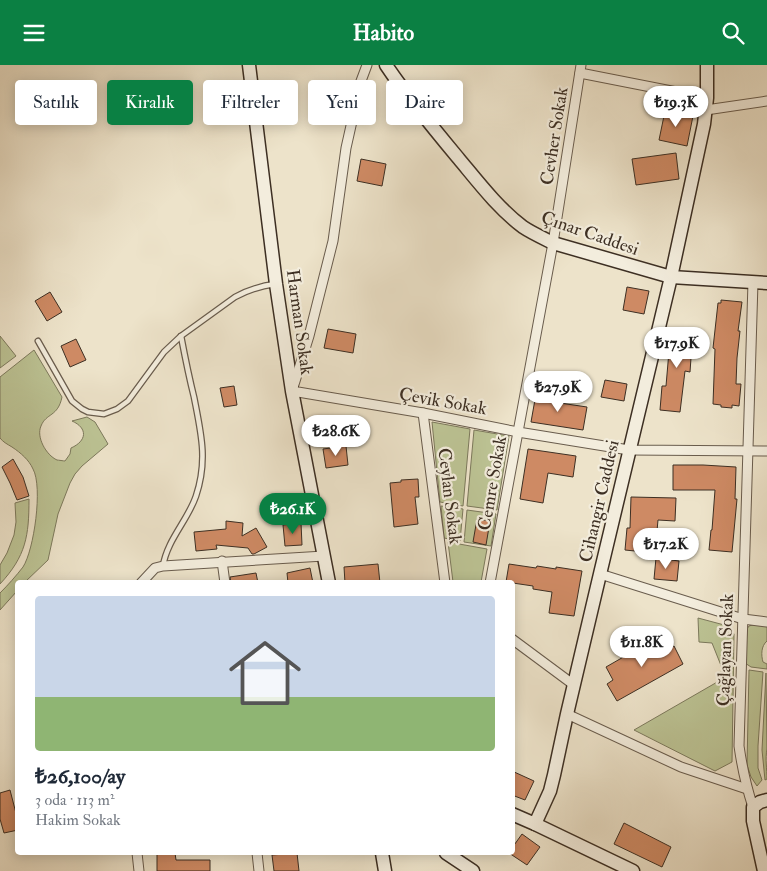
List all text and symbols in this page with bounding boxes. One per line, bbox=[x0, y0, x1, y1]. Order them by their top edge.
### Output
icon: menu bbox=[20, 19, 48, 47]
text: Habito bbox=[353, 19, 414, 47]
icon: search bbox=[719, 19, 747, 47]
chip: Satılık bbox=[15, 80, 97, 125]
chip: Kiralık bbox=[107, 80, 193, 125]
chip: Filtreler bbox=[203, 80, 298, 125]
chip: Yeni bbox=[308, 80, 376, 125]
chip: Daire bbox=[386, 80, 463, 125]
street label: Cevher Sokak bbox=[535, 85, 574, 187]
pin: ₺19.3K bbox=[635, 85, 717, 128]
text: ₺19.3K bbox=[654, 92, 698, 112]
street label: Çınar Caddesi bbox=[538, 206, 642, 261]
street label: Harman Sokak bbox=[281, 268, 318, 377]
pin: ₺17.9K bbox=[636, 327, 718, 369]
text: ₺17.9K bbox=[655, 333, 699, 353]
pin: ₺27.9K bbox=[517, 371, 599, 413]
text: ₺27.9K bbox=[535, 377, 581, 397]
street label: Çevik Sokak bbox=[397, 382, 489, 421]
pin: ₺28.6K bbox=[295, 415, 377, 457]
text: ₺28.6K bbox=[312, 421, 360, 441]
street label: Cemre Sokak bbox=[473, 434, 512, 532]
street label: Cihangir Caddesi bbox=[574, 437, 625, 565]
street label: Ceylan Sokak bbox=[432, 447, 467, 546]
pin: ₺26.1K bbox=[252, 493, 334, 535]
text: ₺26.1K bbox=[270, 499, 316, 519]
pin: ₺17.2K bbox=[625, 527, 707, 570]
text: ₺17.2K bbox=[644, 534, 688, 554]
street label: Çağlayan Sokak bbox=[712, 593, 739, 707]
pin: ₺11.8K bbox=[601, 625, 683, 668]
icon: home bbox=[220, 628, 310, 718]
text: ₺11.8K bbox=[621, 632, 663, 652]
text: ₺26,100/ay bbox=[35, 763, 125, 790]
text: 3 oda · 113 m² bbox=[35, 790, 114, 810]
text: Hakim Sokak bbox=[35, 810, 121, 830]

